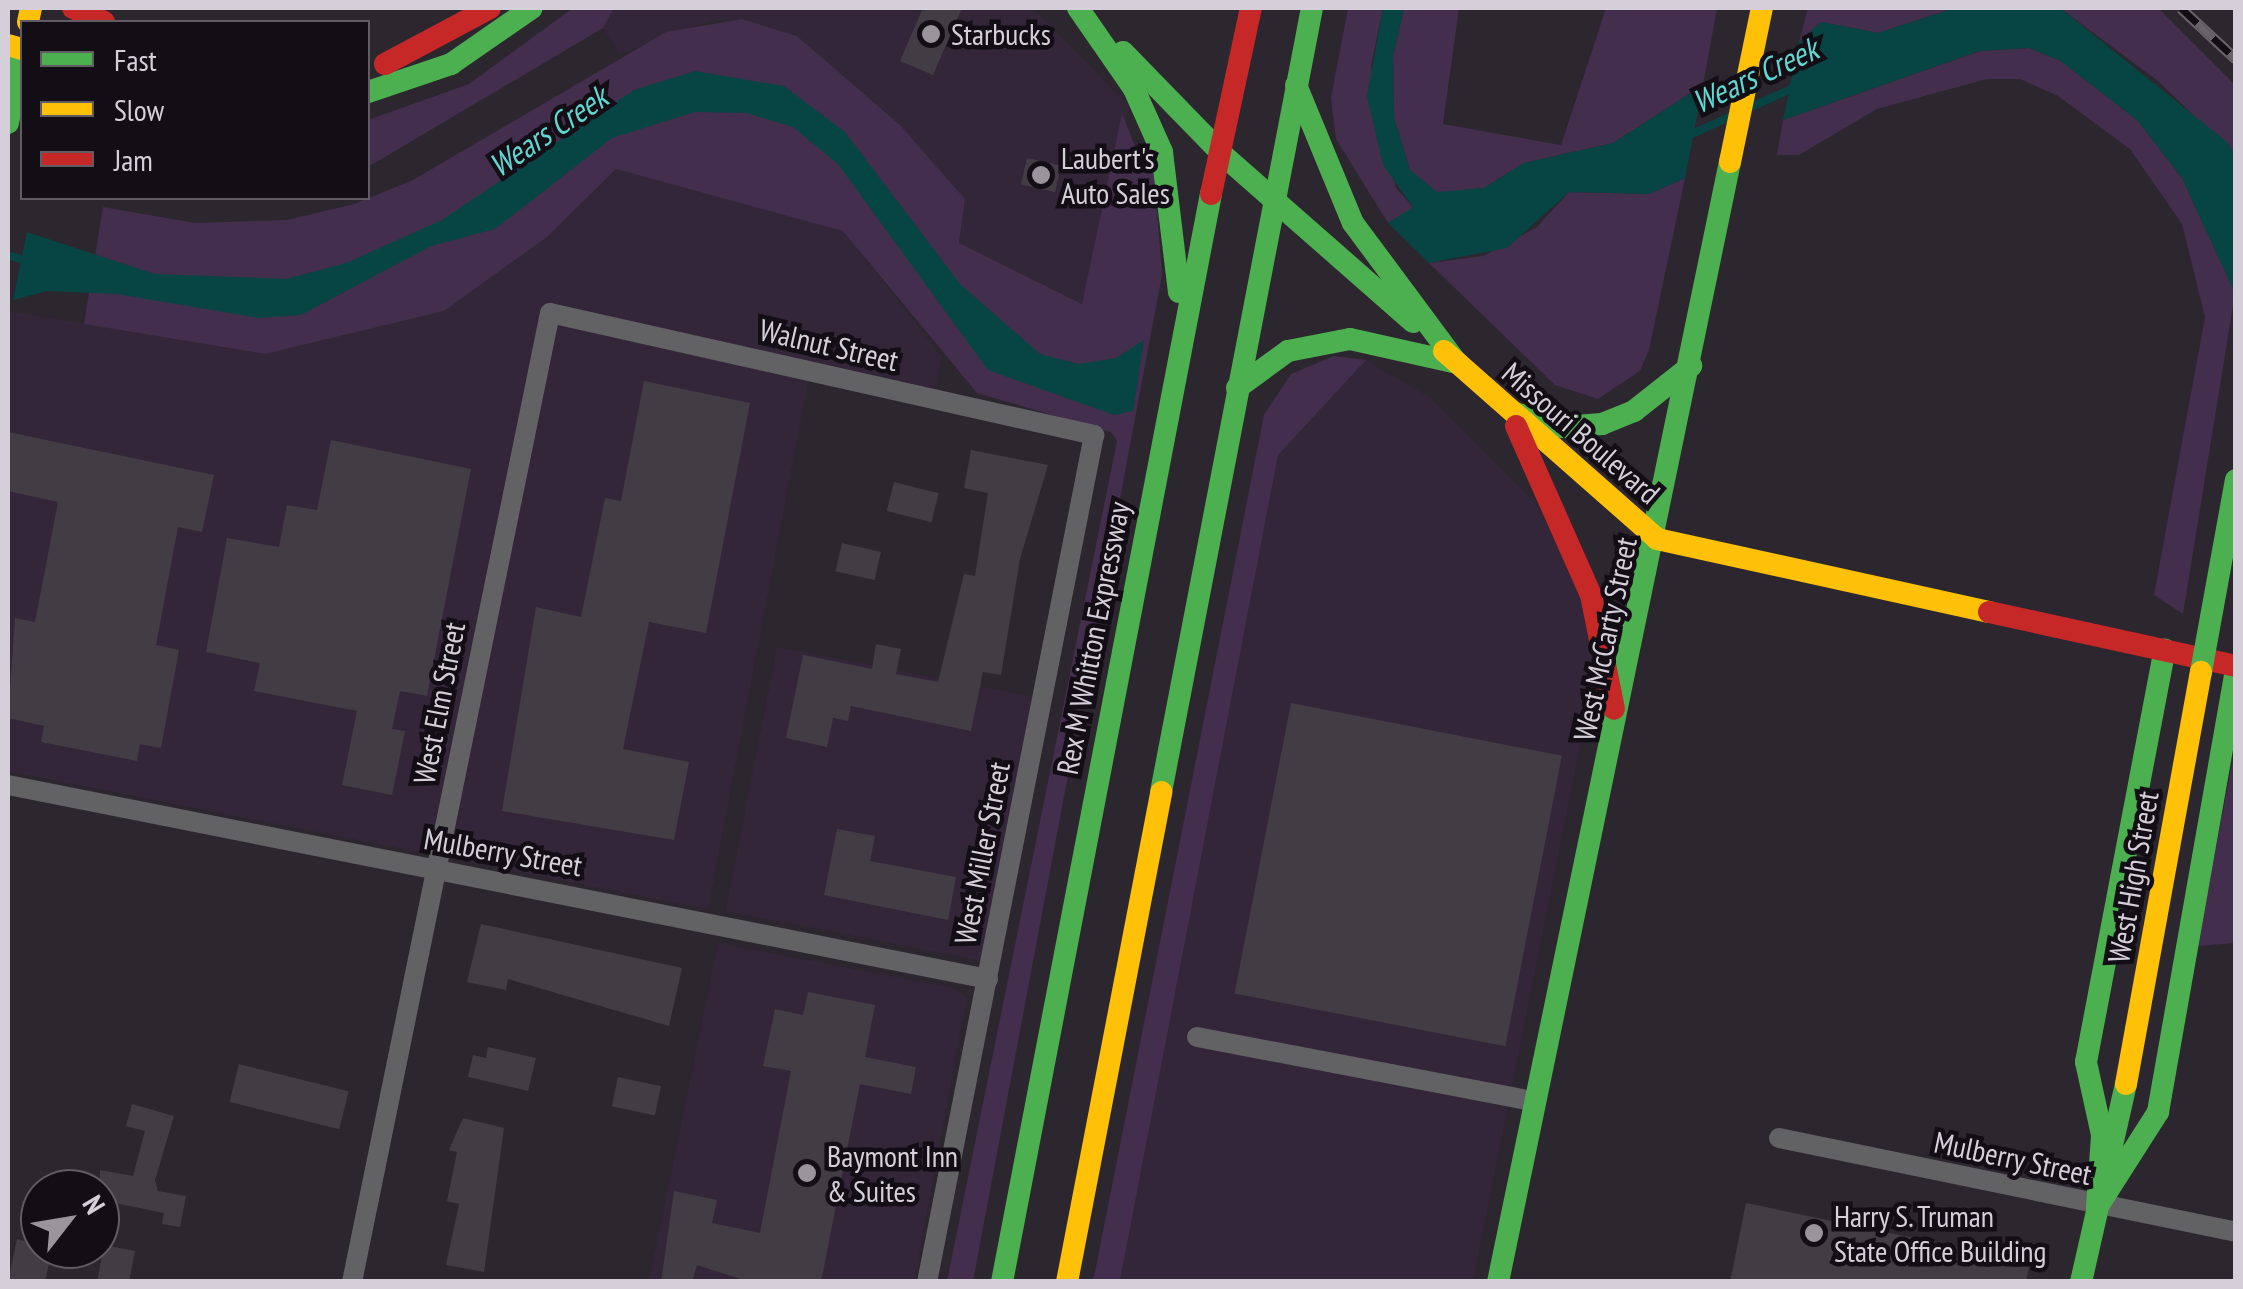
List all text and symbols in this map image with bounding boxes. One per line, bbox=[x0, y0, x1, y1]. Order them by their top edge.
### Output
place label: Starbucks bbox=[951, 16, 1051, 52]
legend bbox=[20, 20, 370, 200]
marker: Starbucks bbox=[920, 23, 942, 45]
water label: Wears Creek bbox=[1686, 29, 1824, 121]
text: Fast bbox=[114, 40, 157, 79]
water label: Wears Creek bbox=[482, 78, 614, 184]
text: Slow bbox=[114, 90, 164, 129]
text: Jam bbox=[114, 140, 153, 179]
place label: Laubert's Auto Sales bbox=[1061, 140, 1170, 210]
marker: Laubert's Auto Sales bbox=[1030, 164, 1052, 186]
street label: Walnut Street bbox=[756, 312, 902, 378]
street label: Missouri Boulevard bbox=[1495, 355, 1667, 511]
street label: Rex M Whitton Expressway bbox=[1049, 498, 1137, 778]
street label: West McCarty Street bbox=[1566, 533, 1644, 745]
street label: West Elm Street bbox=[406, 619, 472, 787]
street label: West Miller Street bbox=[947, 759, 1017, 947]
street label: West High Street bbox=[2100, 788, 2166, 966]
street label: Mulberry Street bbox=[421, 820, 585, 884]
street label: Mulberry Street bbox=[1931, 1124, 2095, 1192]
place label: Baymont Inn & Suites bbox=[827, 1138, 958, 1208]
marker: Baymont Inn & Suites bbox=[796, 1162, 818, 1184]
north arrow bbox=[20, 1169, 120, 1269]
text: N bbox=[75, 1188, 114, 1220]
place label: Harry S. Truman State Office Building bbox=[1834, 1198, 2046, 1268]
marker: Harry S. Truman State Office Building bbox=[1803, 1222, 1825, 1244]

